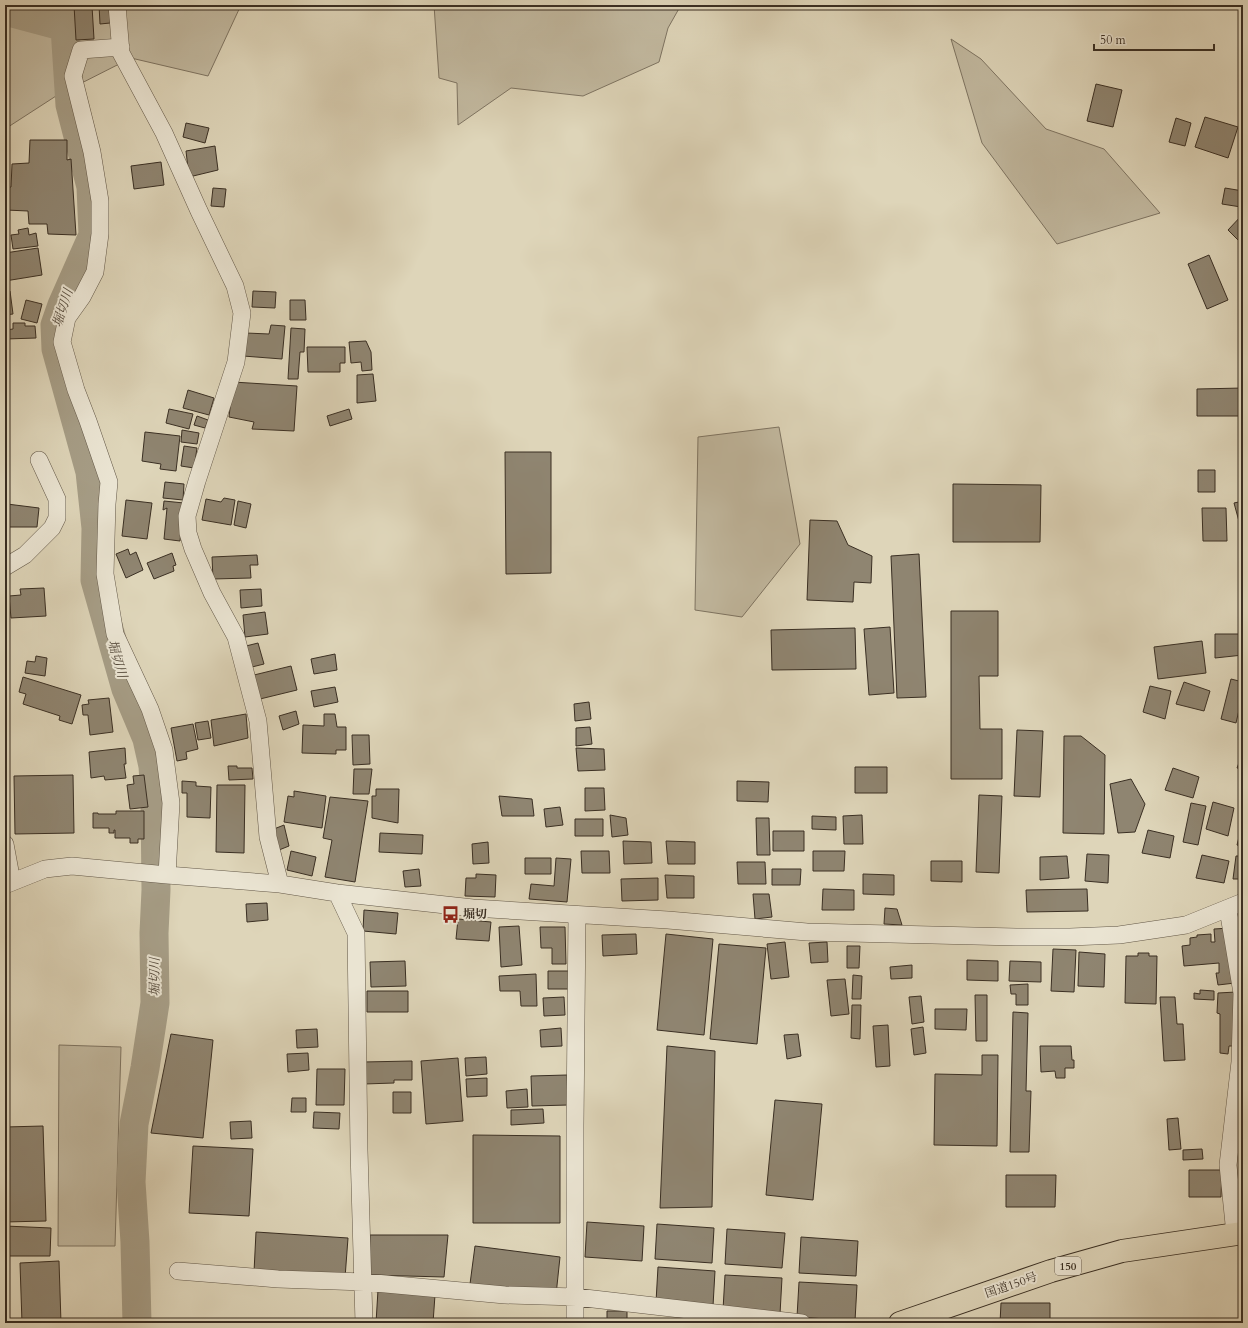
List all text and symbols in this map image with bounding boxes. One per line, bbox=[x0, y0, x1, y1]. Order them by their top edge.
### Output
scale bar bbox=[1094, 26, 1214, 52]
text: 50 m bbox=[1100, 32, 1127, 48]
water label: 堀切川 bbox=[48, 285, 78, 329]
water label: 堀切川 bbox=[103, 638, 132, 682]
bus stop icon: 堀切 bbox=[440, 904, 460, 924]
place label: 堀切 bbox=[463, 906, 487, 922]
water label: 堀切川 bbox=[146, 956, 164, 997]
road number: 150 bbox=[1055, 1257, 1081, 1275]
street label: 国道150号 bbox=[983, 1269, 1039, 1301]

